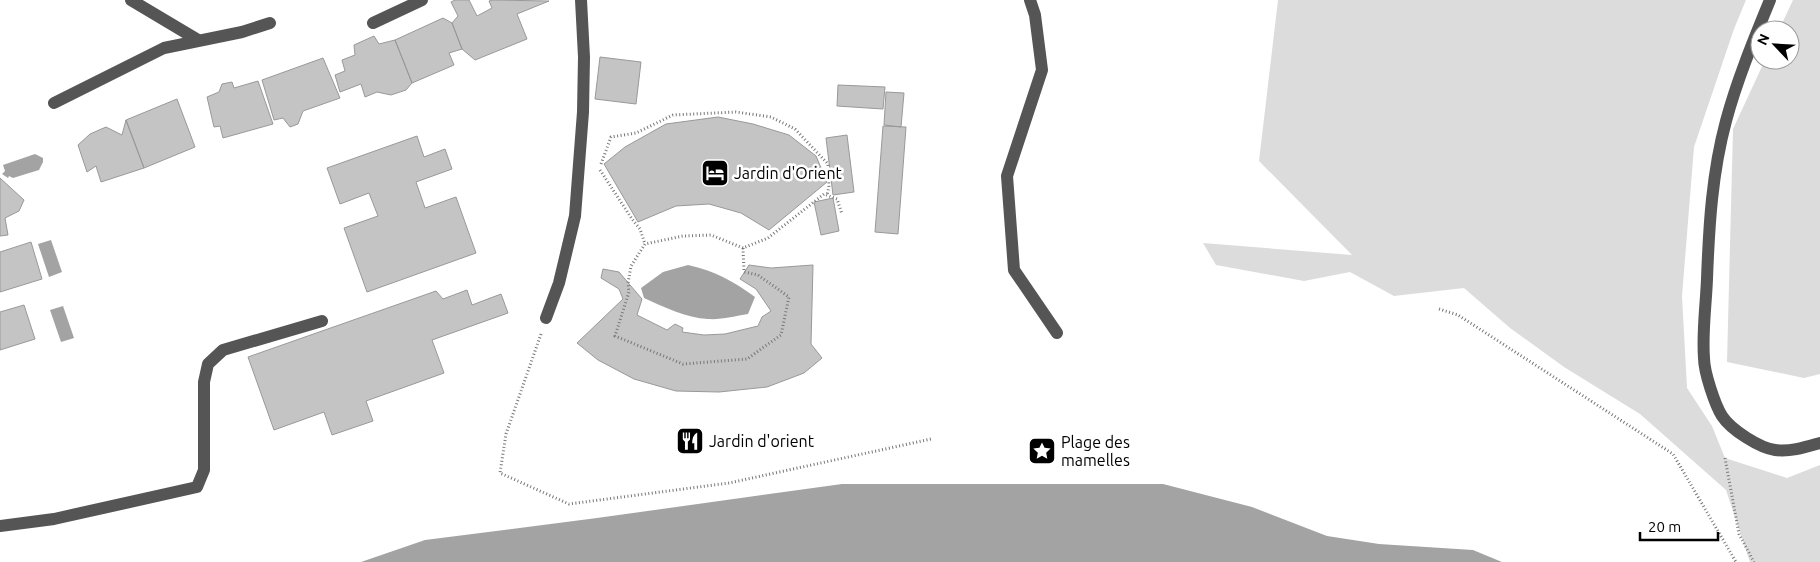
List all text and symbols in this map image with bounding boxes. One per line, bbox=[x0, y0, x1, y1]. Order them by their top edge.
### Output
north arrow bbox=[1750, 20, 1800, 70]
text: N bbox=[1754, 31, 1773, 48]
hotel icon: Jardin d'Orient bbox=[700, 158, 730, 188]
place label: Jardin d'Orient bbox=[734, 164, 843, 182]
restaurant icon: Jardin d'orient bbox=[675, 426, 705, 456]
place label: Jardin d'orient bbox=[709, 432, 815, 450]
place label: Plage des mamelles bbox=[1061, 433, 1130, 469]
place icon: Plage des mamelles bbox=[1027, 436, 1057, 466]
scale bar bbox=[1640, 510, 1718, 542]
text: 20 m bbox=[1648, 518, 1681, 535]

